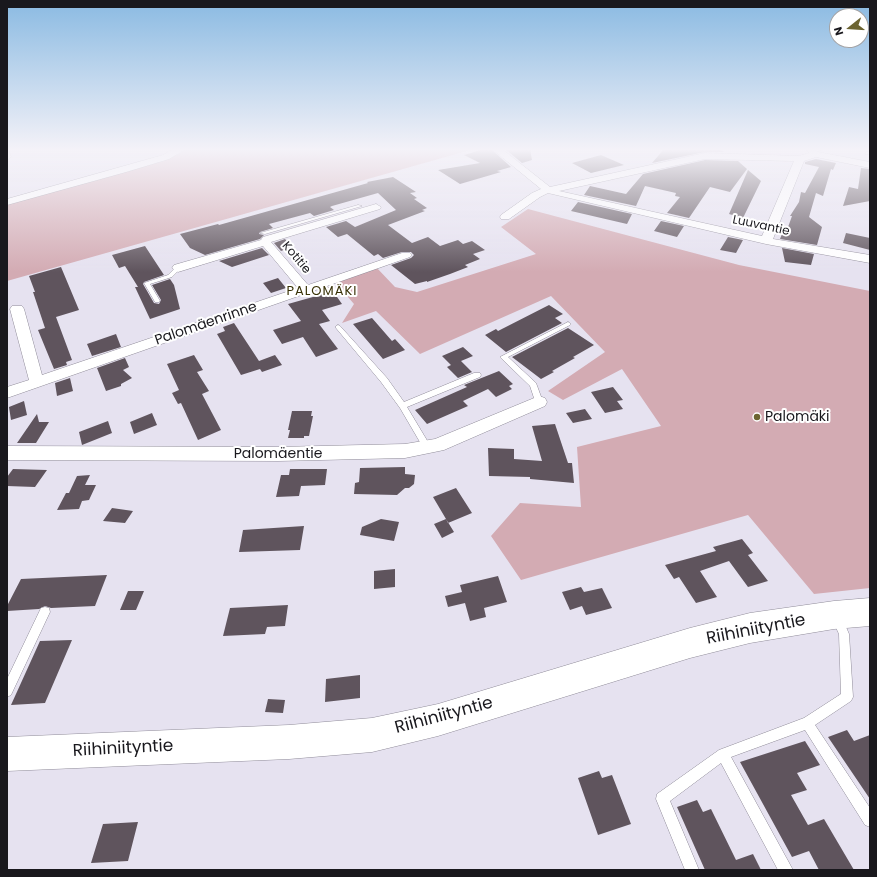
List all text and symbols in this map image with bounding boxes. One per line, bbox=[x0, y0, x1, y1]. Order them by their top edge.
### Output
north arrow bbox=[829, 8, 869, 48]
text: N bbox=[830, 25, 847, 38]
street label: Luuvantie bbox=[731, 213, 791, 239]
street label: Kotitie bbox=[279, 239, 313, 277]
district label: PALOMÄKI bbox=[286, 284, 358, 300]
street label: Palomäenrinne bbox=[153, 299, 259, 349]
place label: Palomäki bbox=[765, 409, 830, 425]
marker: Palomäki bbox=[752, 412, 762, 422]
street label: Palomäentie bbox=[234, 446, 322, 462]
street label: Riihiniityntie bbox=[705, 610, 807, 650]
street label: Riihiniityntie bbox=[393, 693, 495, 739]
street label: Riihiniityntie bbox=[72, 736, 174, 762]

